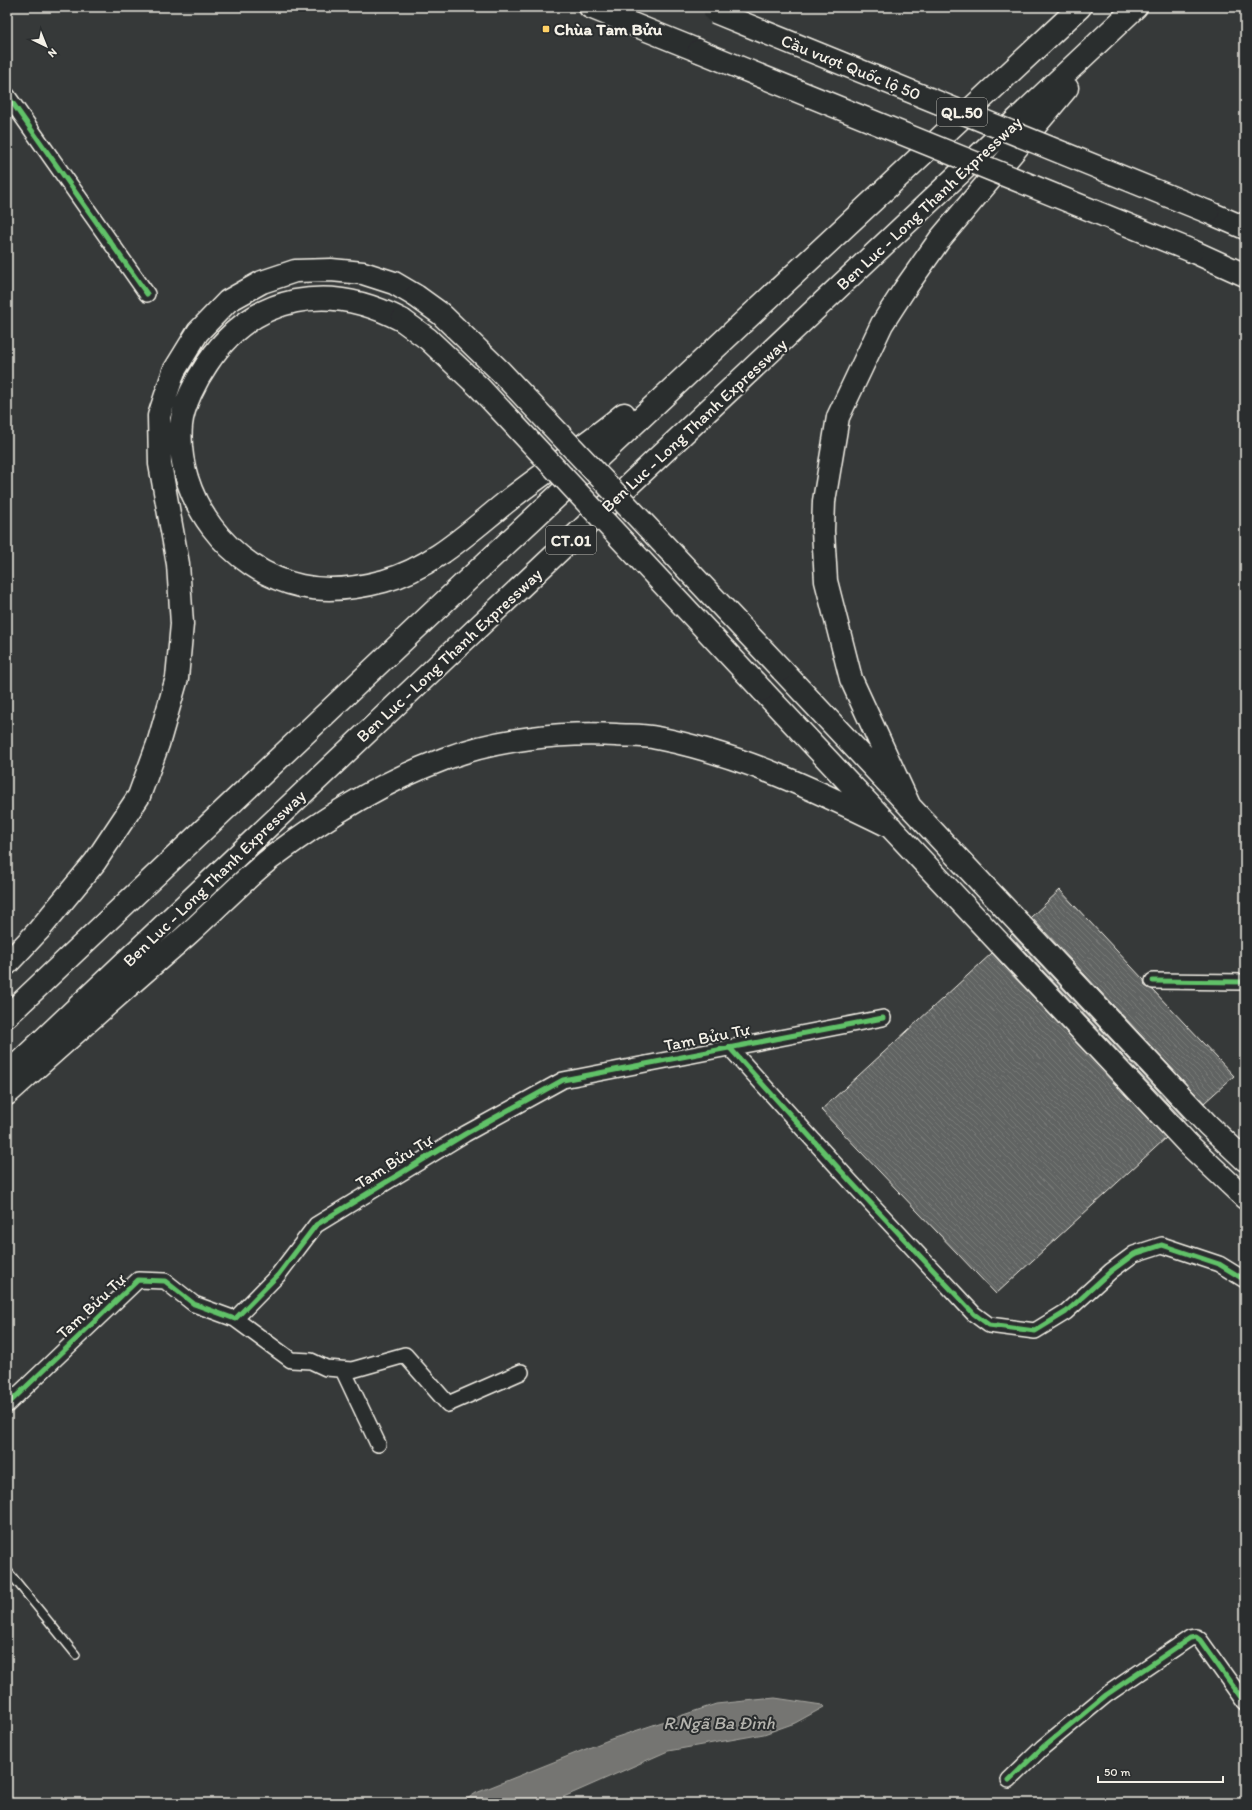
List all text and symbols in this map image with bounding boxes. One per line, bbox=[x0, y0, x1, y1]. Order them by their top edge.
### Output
place label: Chùa Tam Bửu bbox=[554, 19, 663, 39]
marker: Chùa Tam Bửu bbox=[541, 24, 551, 34]
north arrow bbox=[26, 26, 66, 66]
street label: Cầu vượt Quốc lộ 50 bbox=[778, 30, 924, 104]
text: N bbox=[45, 46, 60, 60]
road number: QL.50 bbox=[937, 98, 987, 126]
street label: Ben Luc - Long Thanh Expressway bbox=[832, 112, 1026, 294]
street label: Ben Luc - Long Thanh Expressway bbox=[597, 334, 791, 516]
road number: CT.01 bbox=[546, 526, 596, 554]
street label: Ben Luc - Long Thanh Expressway bbox=[352, 564, 546, 746]
street label: Ben Luc - Long Thanh Expressway bbox=[119, 785, 309, 971]
street label: Tam Bửu Tự bbox=[662, 1019, 752, 1055]
street label: Tam Bửu Tự bbox=[352, 1129, 436, 1193]
street label: Tam Bửu Tự bbox=[52, 1269, 130, 1343]
water label: R.Ngã Ba Đình bbox=[663, 1712, 776, 1734]
scale bar bbox=[1098, 1758, 1223, 1784]
text: 50 m bbox=[1104, 1765, 1130, 1779]

